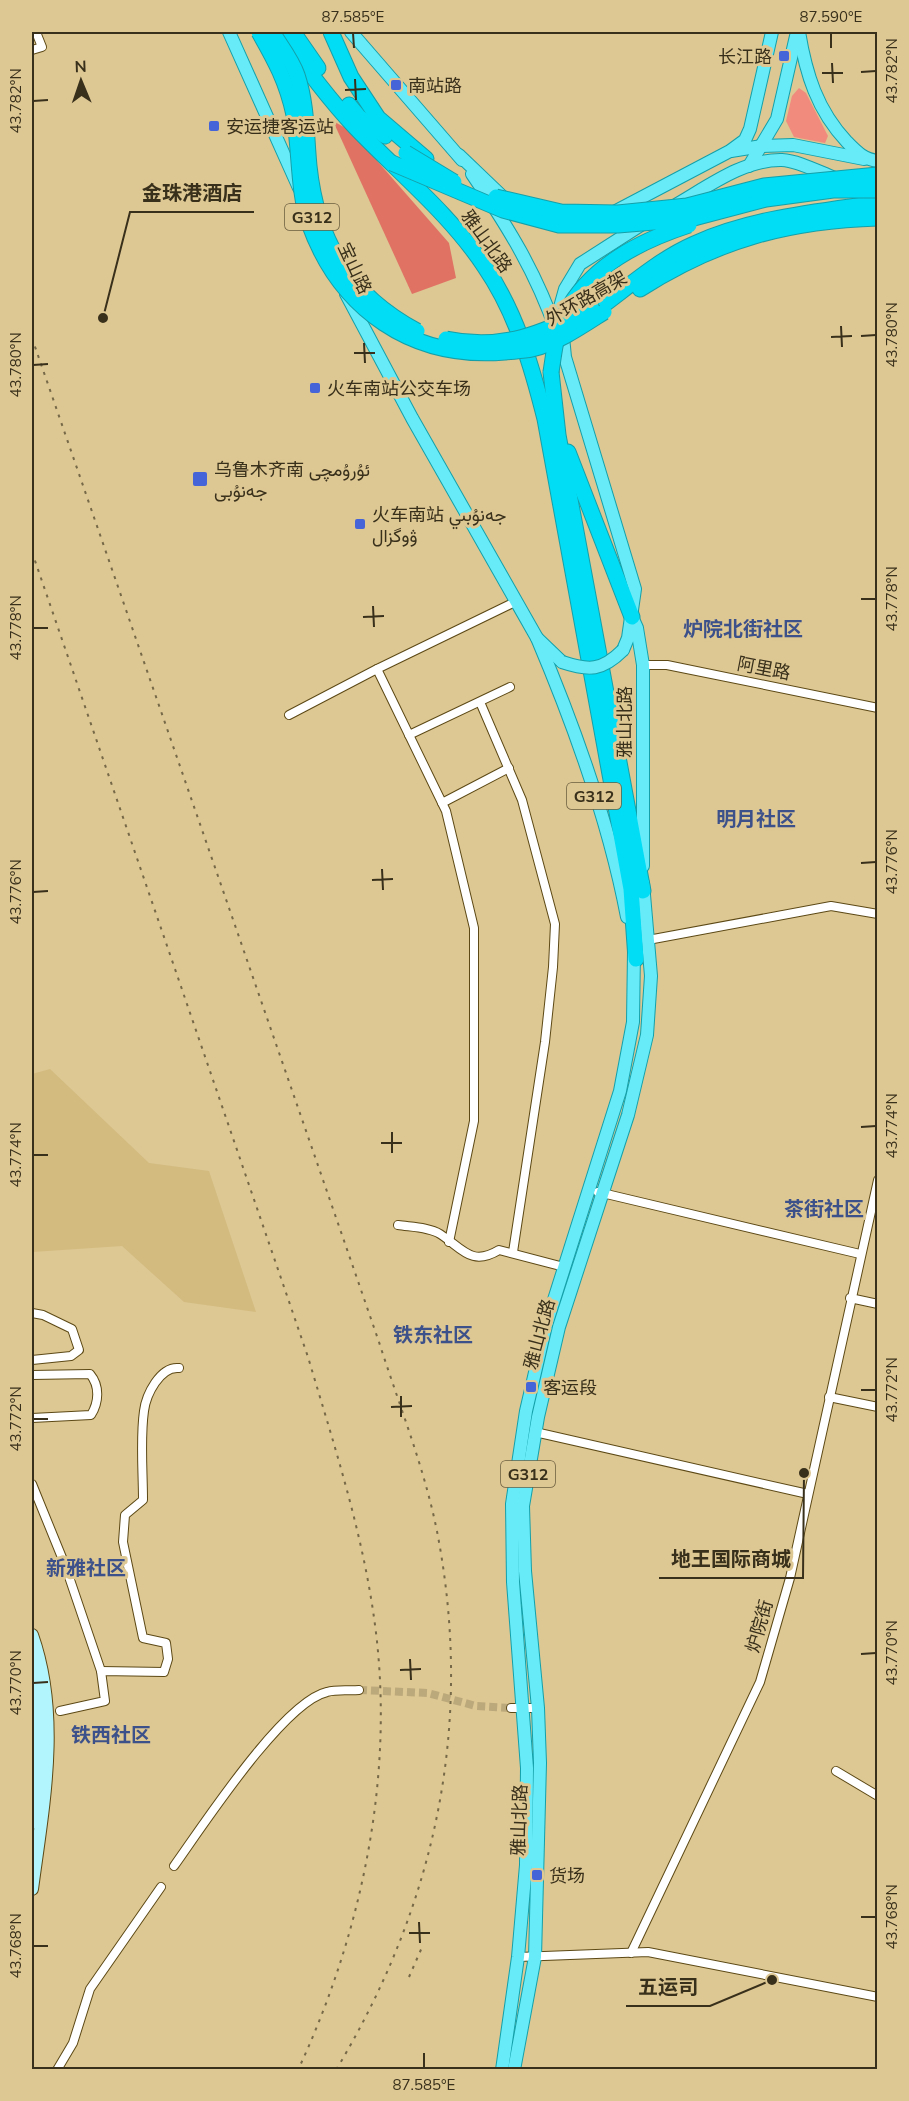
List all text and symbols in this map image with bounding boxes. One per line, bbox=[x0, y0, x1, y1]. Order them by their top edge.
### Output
text: 87.585°E bbox=[322, 7, 385, 26]
text: 87.590°E bbox=[800, 7, 863, 26]
text: 43.782°N bbox=[882, 38, 901, 104]
place label: 长江路 bbox=[718, 45, 772, 68]
marker: 长江路 bbox=[777, 49, 791, 63]
north arrow bbox=[51, 51, 111, 111]
text: N bbox=[74, 56, 87, 76]
text: 43.782°N bbox=[6, 68, 25, 134]
place label: 南站路 bbox=[408, 74, 462, 97]
marker: 南站路 bbox=[389, 78, 403, 92]
place label: 安运捷客运站 bbox=[226, 115, 334, 138]
marker: 安运捷客运站 bbox=[207, 119, 221, 133]
callout: 金珠港酒店 bbox=[130, 174, 254, 212]
text: 金珠港酒店 bbox=[142, 180, 242, 205]
road number: G312 bbox=[285, 204, 339, 230]
street label: 雅山北路 bbox=[457, 205, 517, 277]
street label: 宝山路 bbox=[333, 239, 377, 297]
street label: 外环路高架 bbox=[541, 266, 631, 330]
text: 43.780°N bbox=[882, 302, 901, 368]
text: 43.780°N bbox=[6, 332, 25, 398]
place label: 火车南站公交车场 bbox=[327, 377, 471, 400]
marker: 火车南站公交车场 bbox=[308, 381, 322, 395]
place label: 乌鲁木齐南 ئۇرۇمچى جەنۇبى bbox=[214, 458, 370, 502]
marker: 乌鲁木齐南 ئۇرۇمچى جەنۇبى bbox=[191, 470, 209, 488]
place label: 火车南站 جەنۇبىي ۋوگزال bbox=[372, 503, 506, 547]
marker: 火车南站 جەنۇبىي ۋوگزال bbox=[353, 517, 367, 531]
text: 43.778°N bbox=[882, 566, 901, 632]
text: 43.778°N bbox=[6, 595, 25, 661]
district label: 炉院北街社区 bbox=[683, 616, 803, 641]
street label: 阿里路 bbox=[735, 652, 793, 684]
street label: 雅山北路 bbox=[613, 686, 636, 758]
road number: G312 bbox=[567, 783, 621, 809]
district label: 明月社区 bbox=[716, 806, 796, 831]
text: 43.776°N bbox=[882, 829, 901, 895]
text: 43.776°N bbox=[6, 859, 25, 925]
text: 43.774°N bbox=[882, 1093, 901, 1159]
text: 43.774°N bbox=[6, 1122, 25, 1188]
district label: 茶街社区 bbox=[784, 1196, 864, 1221]
street label: 雅山北路 bbox=[519, 1296, 559, 1372]
district label: 铁东社区 bbox=[393, 1322, 473, 1347]
text: 43.772°N bbox=[882, 1357, 901, 1423]
place label: 客运段 bbox=[543, 1376, 597, 1399]
marker: 客运段 bbox=[524, 1380, 538, 1394]
text: 43.772°N bbox=[6, 1386, 25, 1452]
road number: G312 bbox=[501, 1461, 555, 1487]
callout: 地王国际商城 bbox=[659, 1540, 803, 1578]
text: 地王国际商城 bbox=[671, 1546, 791, 1571]
district label: 新雅社区 bbox=[46, 1555, 126, 1580]
street label: 炉院街 bbox=[741, 1597, 777, 1655]
text: 43.770°N bbox=[882, 1620, 901, 1686]
text: 43.770°N bbox=[6, 1650, 25, 1716]
district label: 铁西社区 bbox=[71, 1722, 151, 1747]
street label: 雅山北路 bbox=[506, 1784, 532, 1856]
place label: 货场 bbox=[549, 1864, 585, 1887]
marker: 货场 bbox=[530, 1868, 544, 1882]
text: 43.768°N bbox=[882, 1884, 901, 1950]
text: 43.768°N bbox=[6, 1913, 25, 1979]
callout: 五运司 bbox=[626, 1968, 710, 2006]
text: 五运司 bbox=[638, 1974, 698, 1999]
text: 87.585°E bbox=[393, 2075, 456, 2094]

